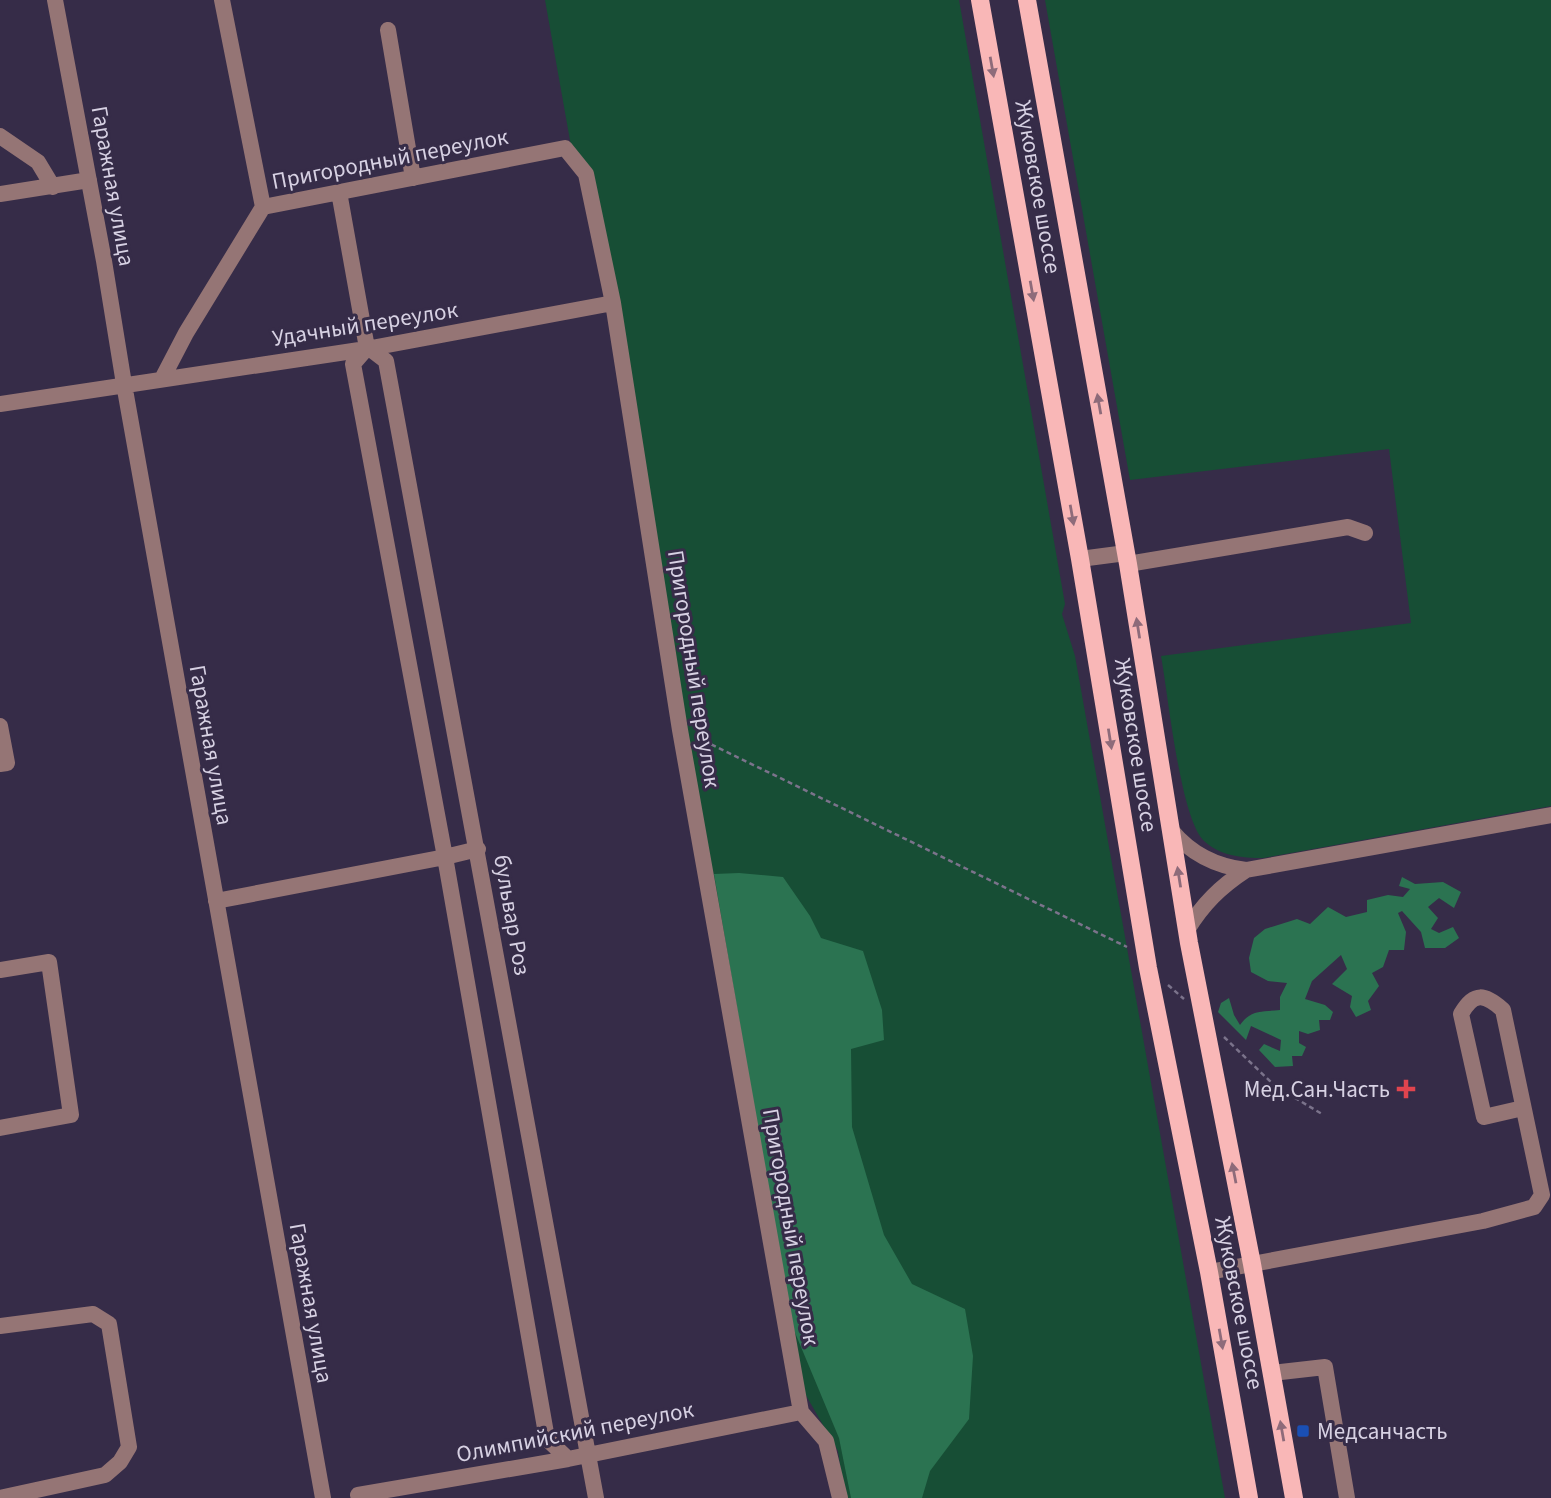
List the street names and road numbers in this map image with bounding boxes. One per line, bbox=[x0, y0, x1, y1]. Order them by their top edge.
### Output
street label: Жуковское шоссе bbox=[1007, 98, 1069, 276]
street label: Гаражная улица bbox=[83, 103, 143, 269]
street label: Пригородный переулок bbox=[269, 120, 512, 198]
street label: Удачный переулок bbox=[270, 293, 461, 355]
street label: Пригородный переулок bbox=[659, 548, 729, 791]
street label: Жуковское шоссе bbox=[1106, 656, 1166, 834]
street label: Гаражная улица bbox=[181, 662, 241, 828]
street label: бульвар Роз bbox=[485, 852, 539, 978]
street label: Пригородный переулок bbox=[754, 1106, 828, 1349]
street label: Жуковское шоссе bbox=[1206, 1214, 1272, 1392]
street label: Гаражная улица bbox=[281, 1220, 341, 1386]
street label: Олимпийский переулок bbox=[454, 1393, 697, 1471]

